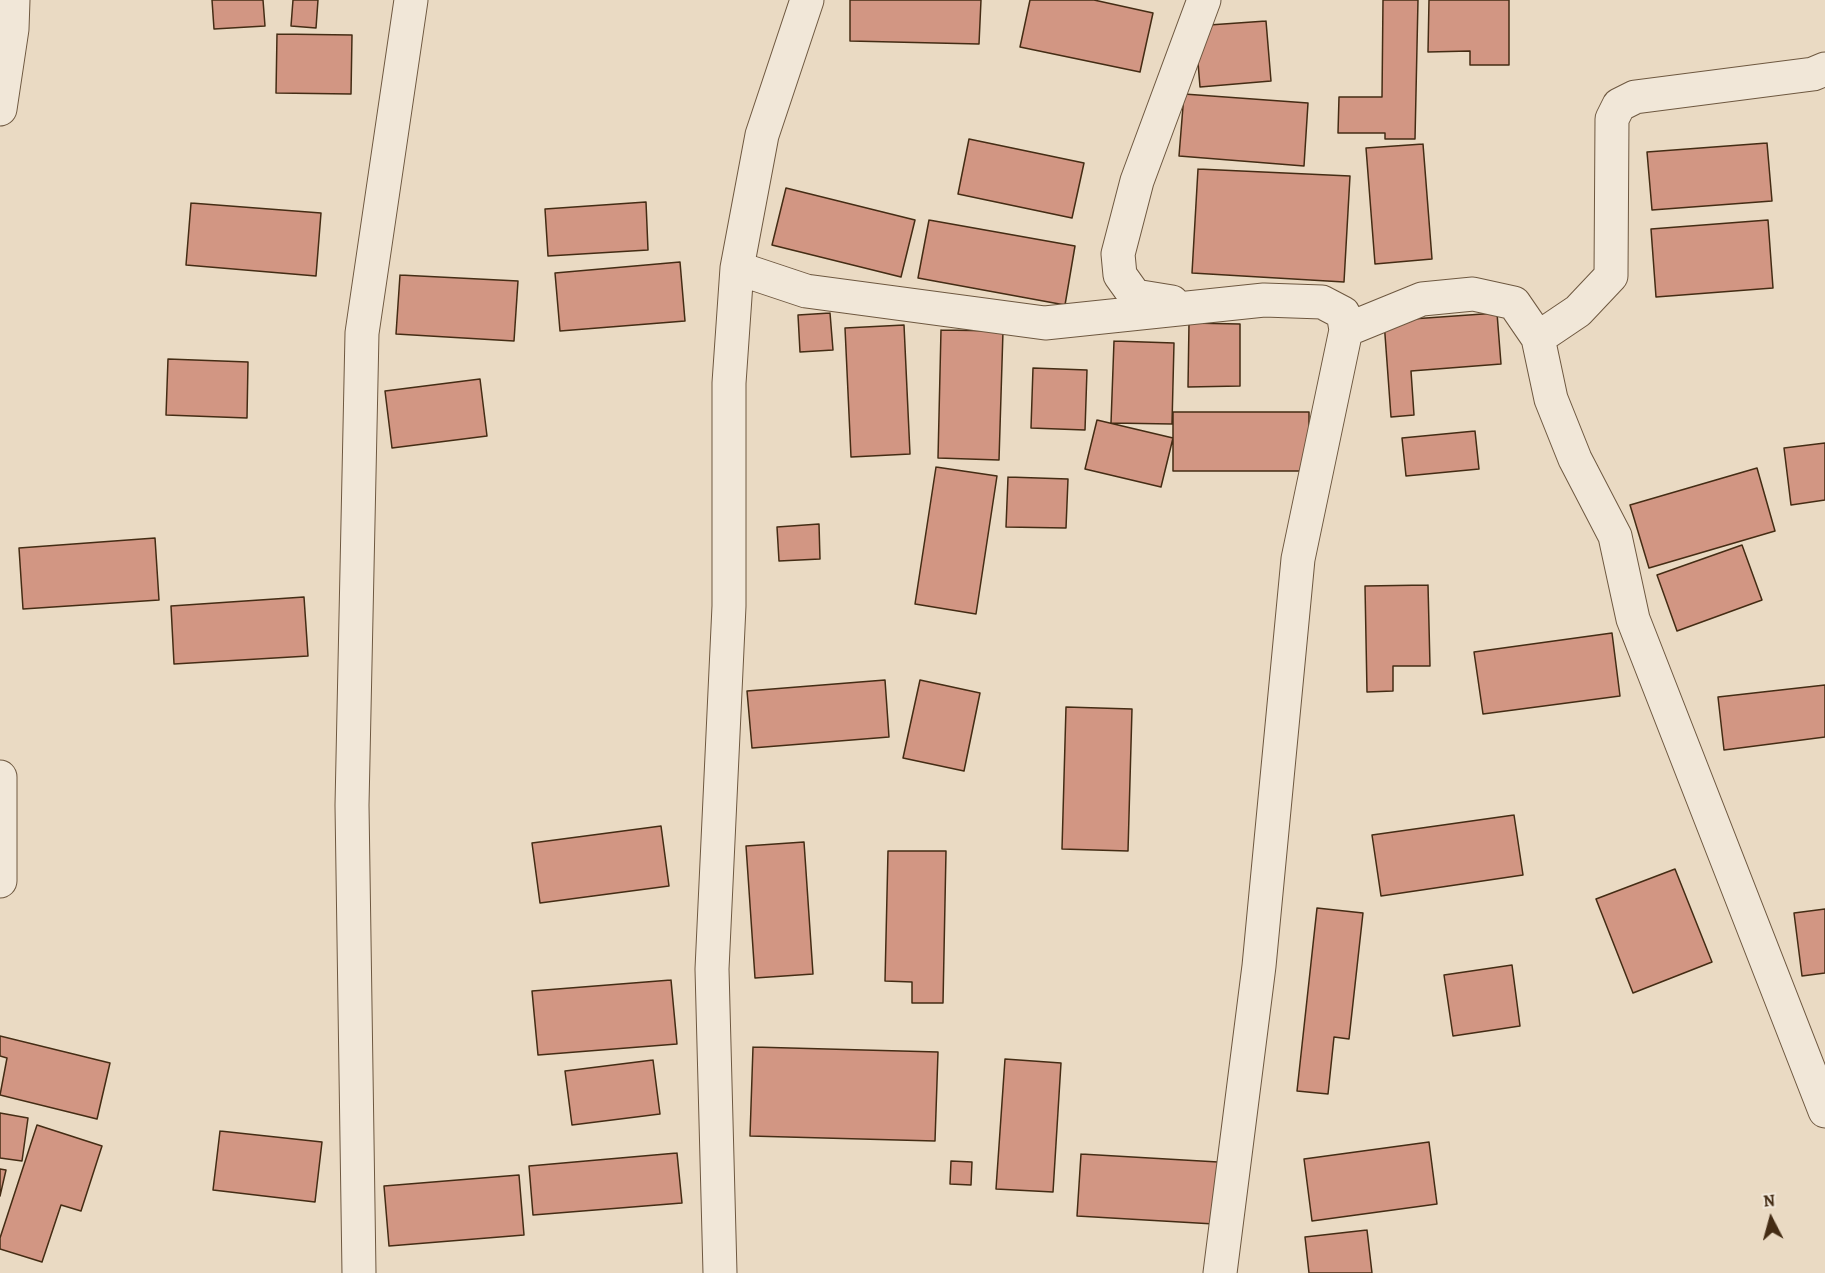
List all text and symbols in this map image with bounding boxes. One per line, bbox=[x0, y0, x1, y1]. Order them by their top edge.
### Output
north arrow bbox=[1741, 1189, 1801, 1249]
text: N bbox=[1762, 1190, 1776, 1213]

